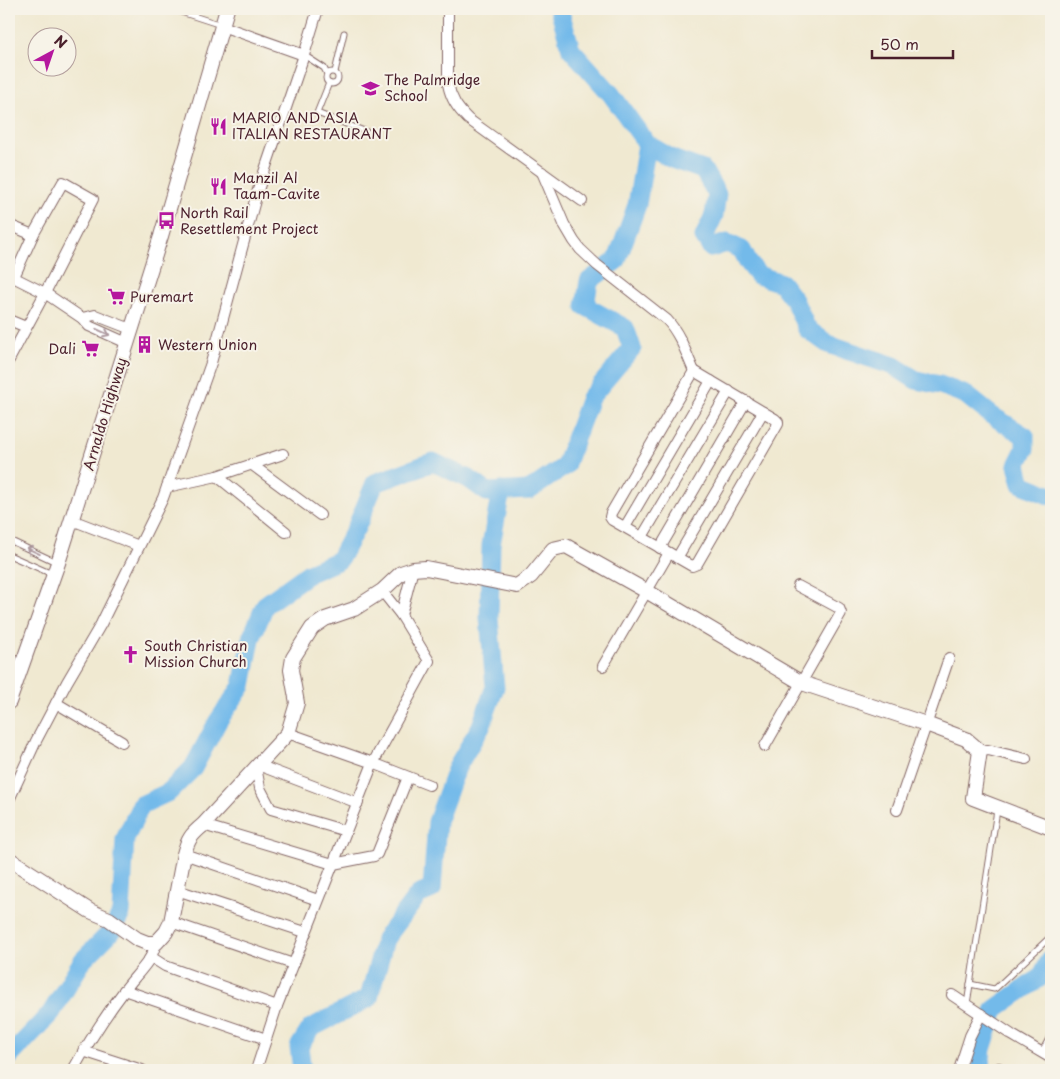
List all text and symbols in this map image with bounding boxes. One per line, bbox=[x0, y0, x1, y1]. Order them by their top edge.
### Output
north arrow bbox=[28, 28, 78, 78]
scale bar bbox=[872, 28, 954, 60]
text: N bbox=[50, 30, 72, 53]
text: 50 m bbox=[880, 32, 919, 55]
place label: The Palmridge School bbox=[384, 69, 480, 106]
school or university icon: The Palmridge School bbox=[360, 78, 380, 98]
place label: MARIO AND ASIA ITALIAN RESTAURANT bbox=[232, 107, 392, 144]
restaurant icon: MARIO AND ASIA ITALIAN RESTAURANT bbox=[208, 116, 228, 136]
place label: Manzil Al Taam-Cavite bbox=[233, 167, 320, 204]
restaurant icon: Manzil Al Taam-Cavite bbox=[209, 176, 229, 196]
place label: North Rail Resettlement Project bbox=[180, 202, 319, 239]
bus stop icon: North Rail Resettlement Project bbox=[156, 211, 176, 231]
place label: Puremart bbox=[130, 286, 194, 307]
supermarket icon: Puremart bbox=[106, 287, 126, 307]
one-way arrow bbox=[95, 328, 110, 338]
place label: Western Union bbox=[158, 334, 257, 355]
building icon: Western Union bbox=[134, 335, 154, 355]
place label: Dali bbox=[48, 338, 76, 359]
supermarket icon: Dali bbox=[80, 339, 100, 359]
street label: Arnaldo Highway bbox=[77, 355, 132, 473]
one-way arrow bbox=[26, 546, 41, 556]
place label: South Christian Mission Church bbox=[144, 635, 247, 672]
church icon: South Christian Mission Church bbox=[120, 644, 140, 664]

